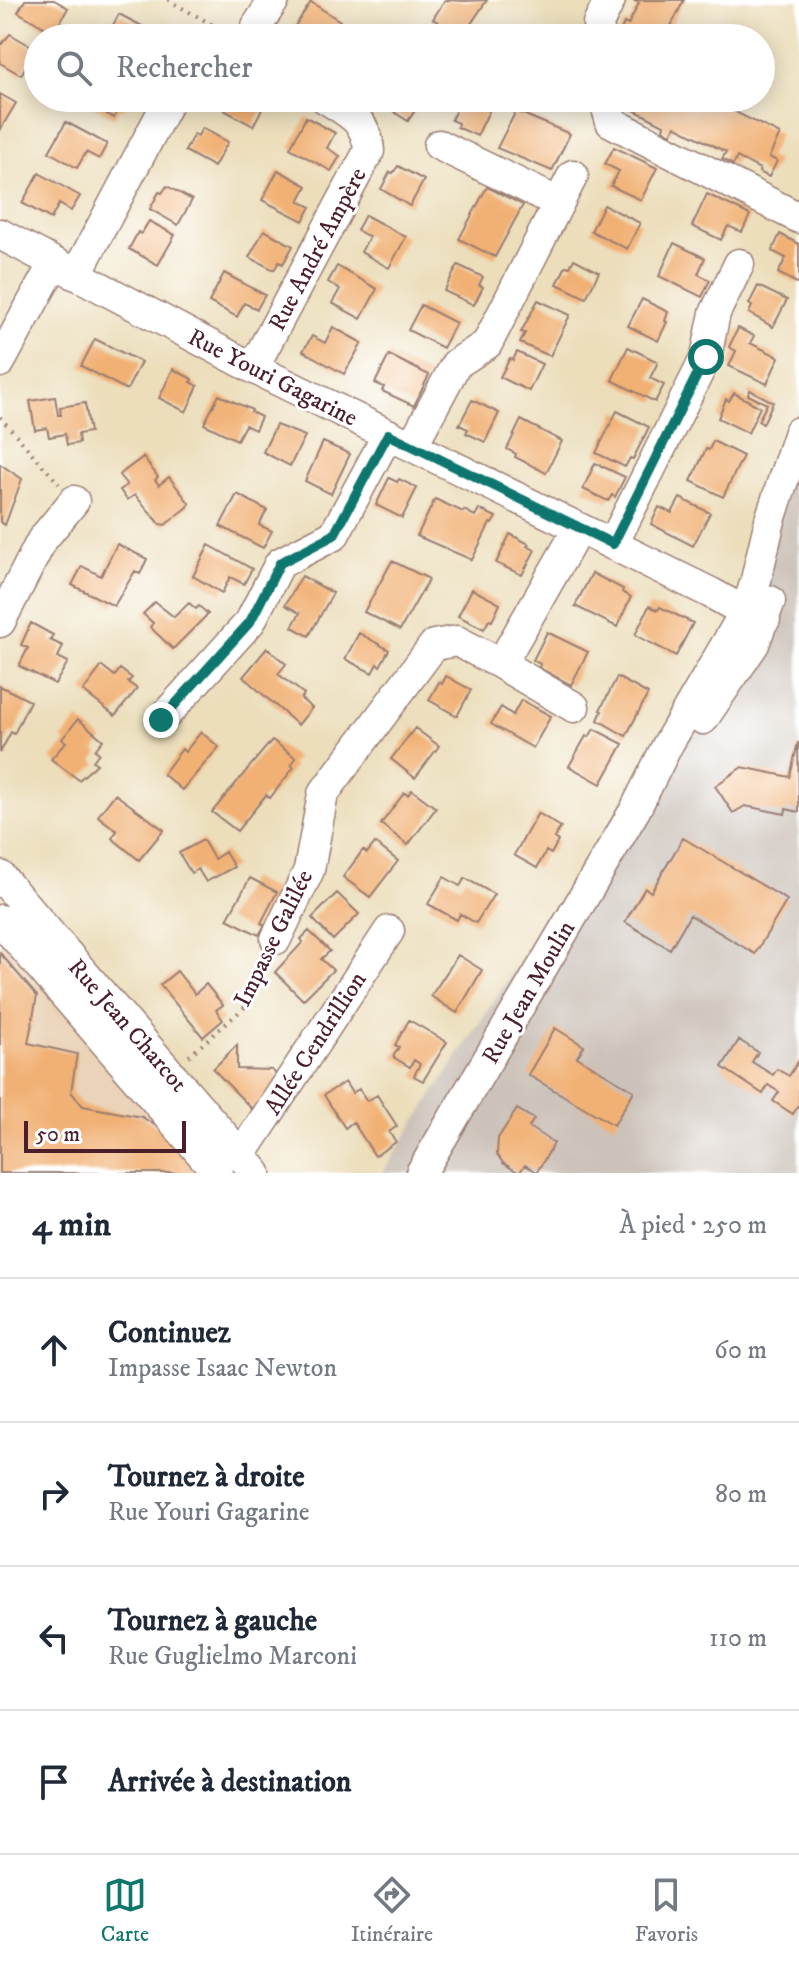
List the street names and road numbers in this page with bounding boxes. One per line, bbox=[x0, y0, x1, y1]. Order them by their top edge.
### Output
street label: Rue André Ampère bbox=[262, 163, 374, 336]
street label: Rue Youri Gagarine bbox=[183, 322, 362, 434]
street label: Impasse Galilée bbox=[228, 865, 320, 1012]
street label: Rue Jean Moulin bbox=[476, 915, 582, 1069]
street label: Rue Jean Charcot bbox=[61, 953, 194, 1099]
street label: Allée Cendrillion bbox=[258, 966, 374, 1121]

